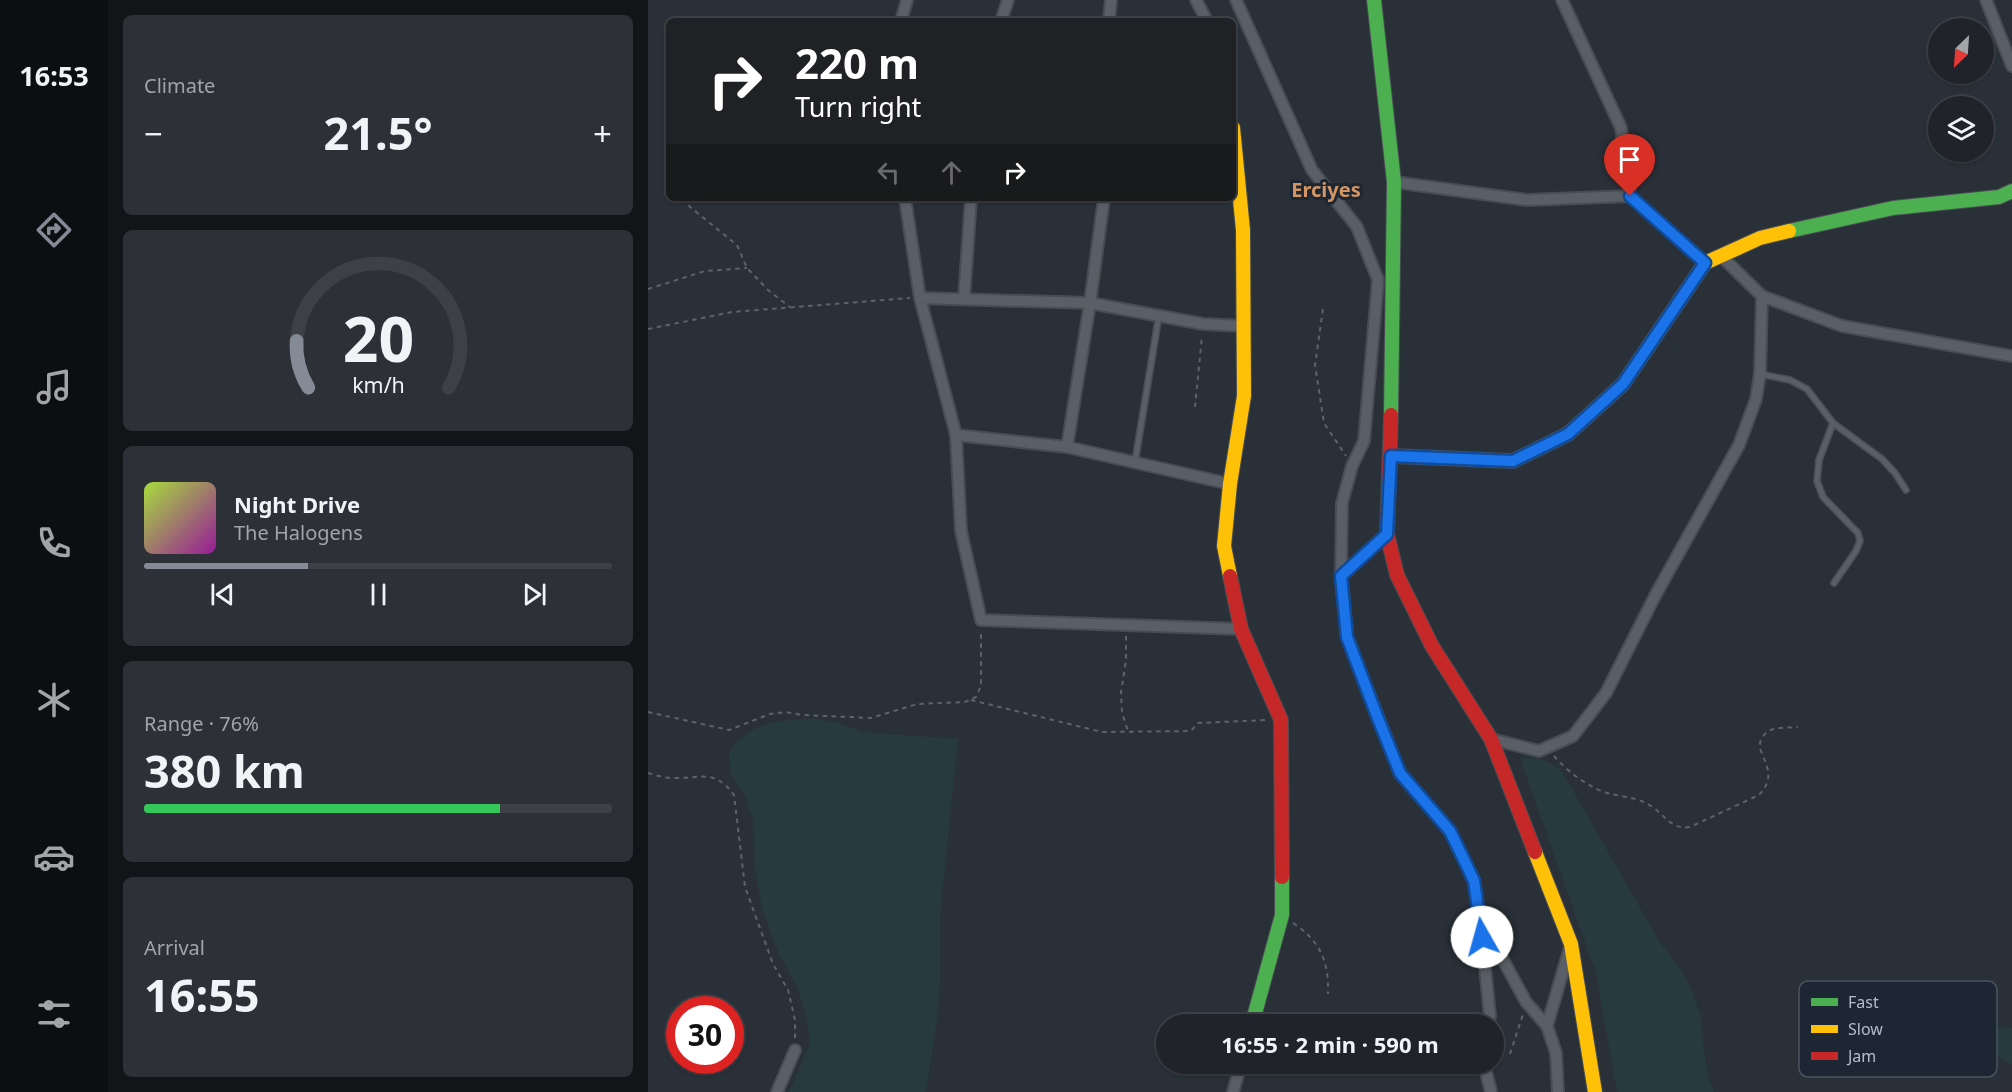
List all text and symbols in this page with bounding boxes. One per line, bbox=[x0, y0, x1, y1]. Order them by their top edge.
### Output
north arrow bbox=[1928, 18, 1994, 84]
map controls bbox=[1928, 18, 1994, 162]
text: 220 m bbox=[795, 34, 919, 91]
icon: right bbox=[696, 42, 774, 120]
text: 16:53 bbox=[19, 57, 89, 94]
text: Climate bbox=[144, 72, 215, 99]
text: Turn right bbox=[795, 88, 921, 125]
button: layers bbox=[1928, 96, 1994, 162]
text: 21.5° bbox=[324, 102, 432, 163]
text: − bbox=[144, 111, 163, 156]
text: + bbox=[593, 111, 612, 156]
pin bbox=[1604, 134, 1655, 196]
icon: arrive bbox=[1613, 143, 1646, 176]
icon: left bbox=[872, 156, 905, 189]
icon: ahead bbox=[935, 156, 968, 189]
icon: right bbox=[998, 156, 1031, 189]
district label: Erciyes bbox=[1291, 176, 1361, 203]
icon: directions bbox=[33, 209, 75, 251]
text: 20 bbox=[342, 295, 414, 380]
icon: music bbox=[33, 366, 75, 408]
text: km/h bbox=[352, 370, 404, 399]
text: Night Drive bbox=[234, 489, 360, 519]
text: The Halogens bbox=[234, 519, 363, 546]
icon: phone bbox=[33, 522, 75, 564]
icon: previous bbox=[206, 578, 239, 611]
icon: pause bbox=[362, 578, 395, 611]
icon: next bbox=[518, 578, 551, 611]
icon: climate bbox=[33, 679, 75, 721]
text: Range · 76% bbox=[144, 710, 259, 737]
text: 380 km bbox=[144, 740, 305, 801]
icon: car bbox=[33, 836, 75, 878]
position arrow bbox=[1450, 905, 1514, 969]
text: Arrival bbox=[144, 934, 205, 961]
text: 16:55 bbox=[144, 964, 260, 1025]
legend bbox=[1799, 981, 1997, 1077]
text: Fast bbox=[1848, 991, 1879, 1013]
icon: filters bbox=[33, 993, 75, 1035]
speed limit sign: 30 bbox=[666, 996, 744, 1074]
text: Slow bbox=[1848, 1018, 1883, 1040]
text: 16:55 · 2 min · 590 m bbox=[1221, 1029, 1439, 1059]
text: Jam bbox=[1846, 1045, 1876, 1067]

